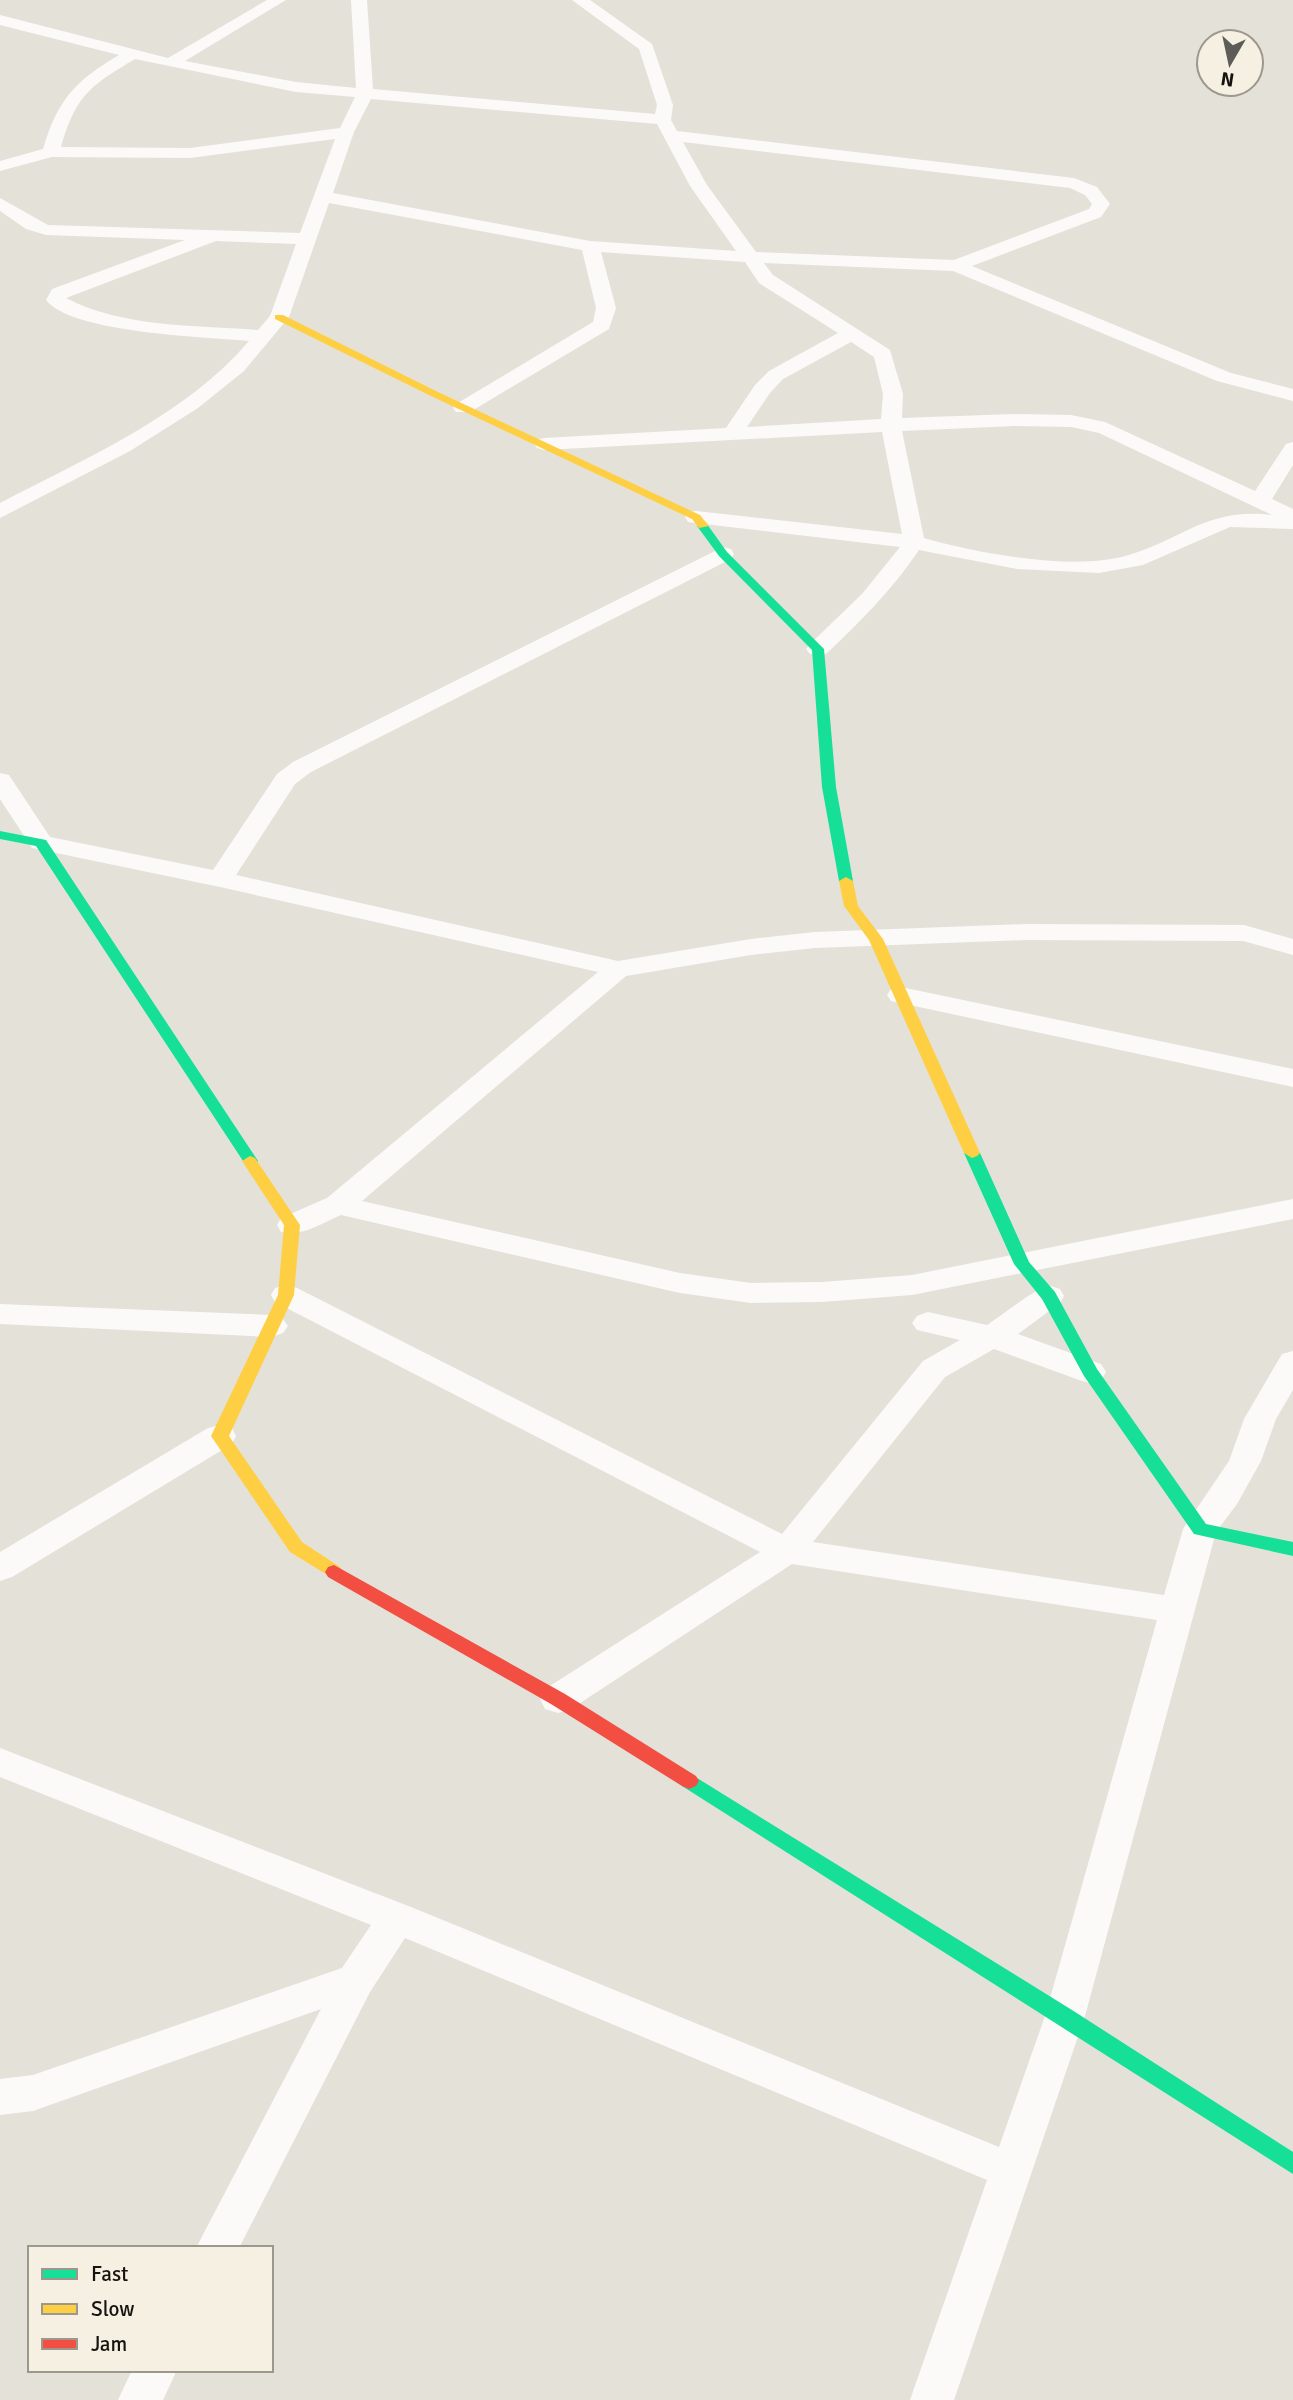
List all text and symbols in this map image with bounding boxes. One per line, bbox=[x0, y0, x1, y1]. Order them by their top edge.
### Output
north arrow bbox=[1195, 28, 1265, 98]
text: N bbox=[1219, 66, 1236, 92]
legend bbox=[28, 2246, 273, 2372]
text: Fast bbox=[91, 2261, 128, 2287]
text: Slow bbox=[91, 2296, 135, 2322]
text: Jam bbox=[91, 2331, 127, 2357]

